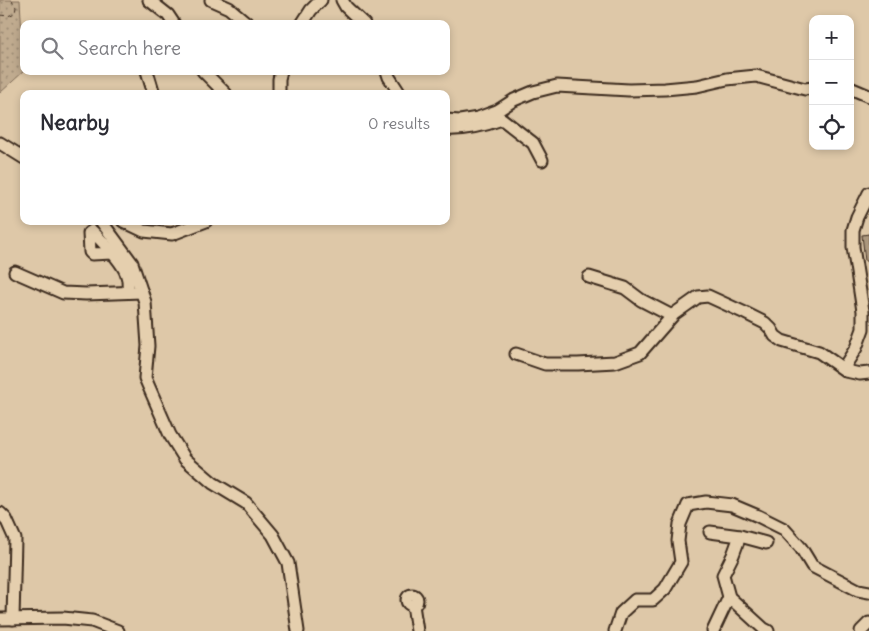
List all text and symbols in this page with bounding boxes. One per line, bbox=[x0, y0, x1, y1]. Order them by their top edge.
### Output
map controls bbox=[809, 15, 854, 150]
button: + bbox=[809, 15, 854, 60]
search box bbox=[20, 20, 450, 75]
icon: search bbox=[38, 34, 66, 62]
text: Search here bbox=[78, 36, 181, 60]
button: − bbox=[809, 60, 854, 105]
button: locate bbox=[809, 105, 854, 150]
text: Nearby bbox=[40, 109, 110, 136]
text: 0 results bbox=[368, 113, 430, 133]

